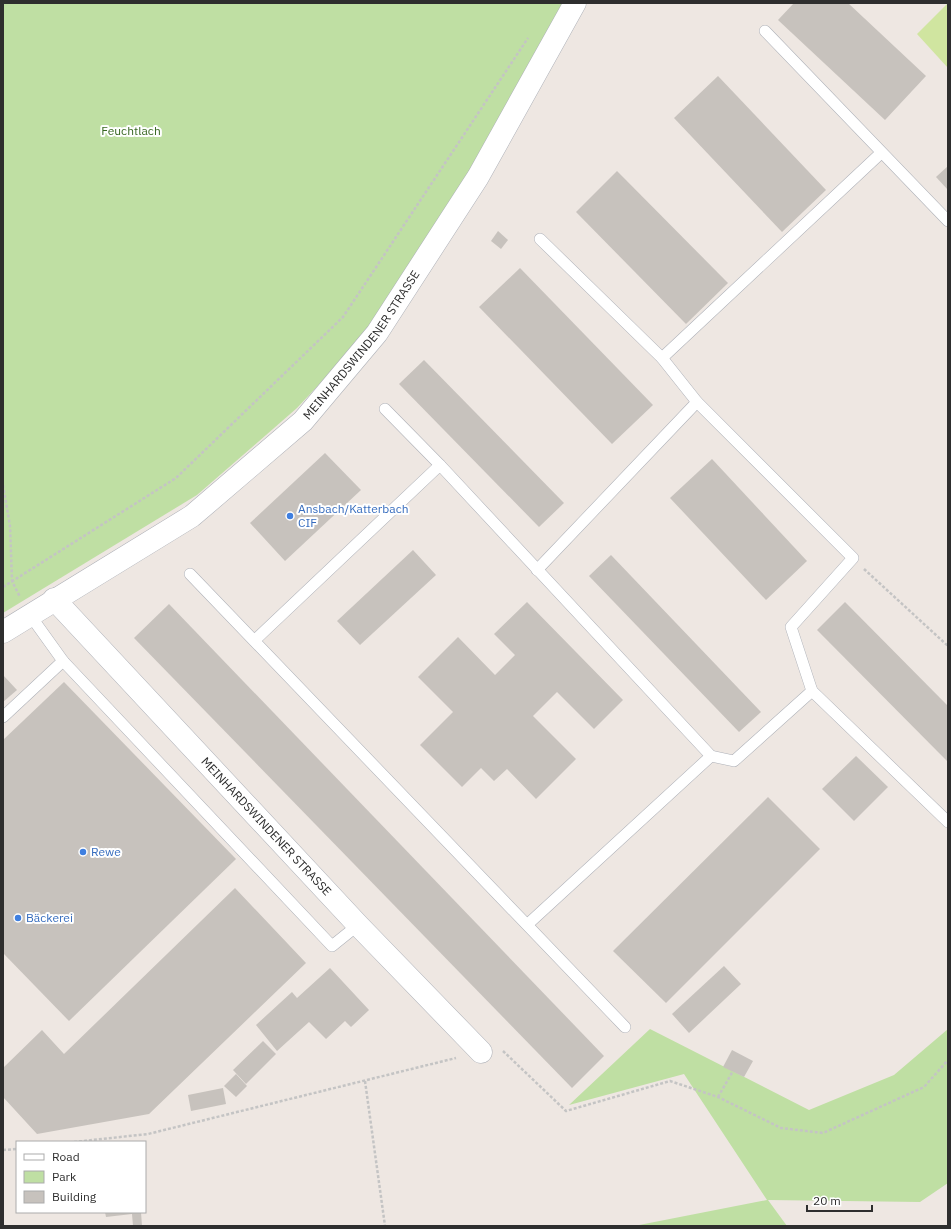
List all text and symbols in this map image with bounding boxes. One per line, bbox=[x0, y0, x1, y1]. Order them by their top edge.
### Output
park label: Feuchtlach bbox=[101, 123, 161, 138]
street label: MEINHARDSWINDENER STRASSE bbox=[300, 267, 423, 422]
place label: Ansbach/Katterbach CIF bbox=[298, 501, 409, 530]
marker: Ansbach/Katterbach CIF bbox=[285, 511, 295, 521]
street label: MEINHARDSWINDENER STRASSE bbox=[198, 754, 335, 899]
place label: Rewe bbox=[91, 844, 121, 859]
marker: Rewe bbox=[78, 847, 88, 857]
place label: Bäckerei bbox=[26, 910, 73, 925]
marker: Bäckerei bbox=[13, 913, 23, 923]
legend bbox=[16, 1141, 146, 1213]
text: Road bbox=[52, 1149, 80, 1164]
text: Park bbox=[52, 1169, 77, 1184]
scale bar bbox=[807, 1187, 872, 1213]
text: Building bbox=[52, 1189, 97, 1204]
text: 20 m bbox=[813, 1193, 841, 1208]

